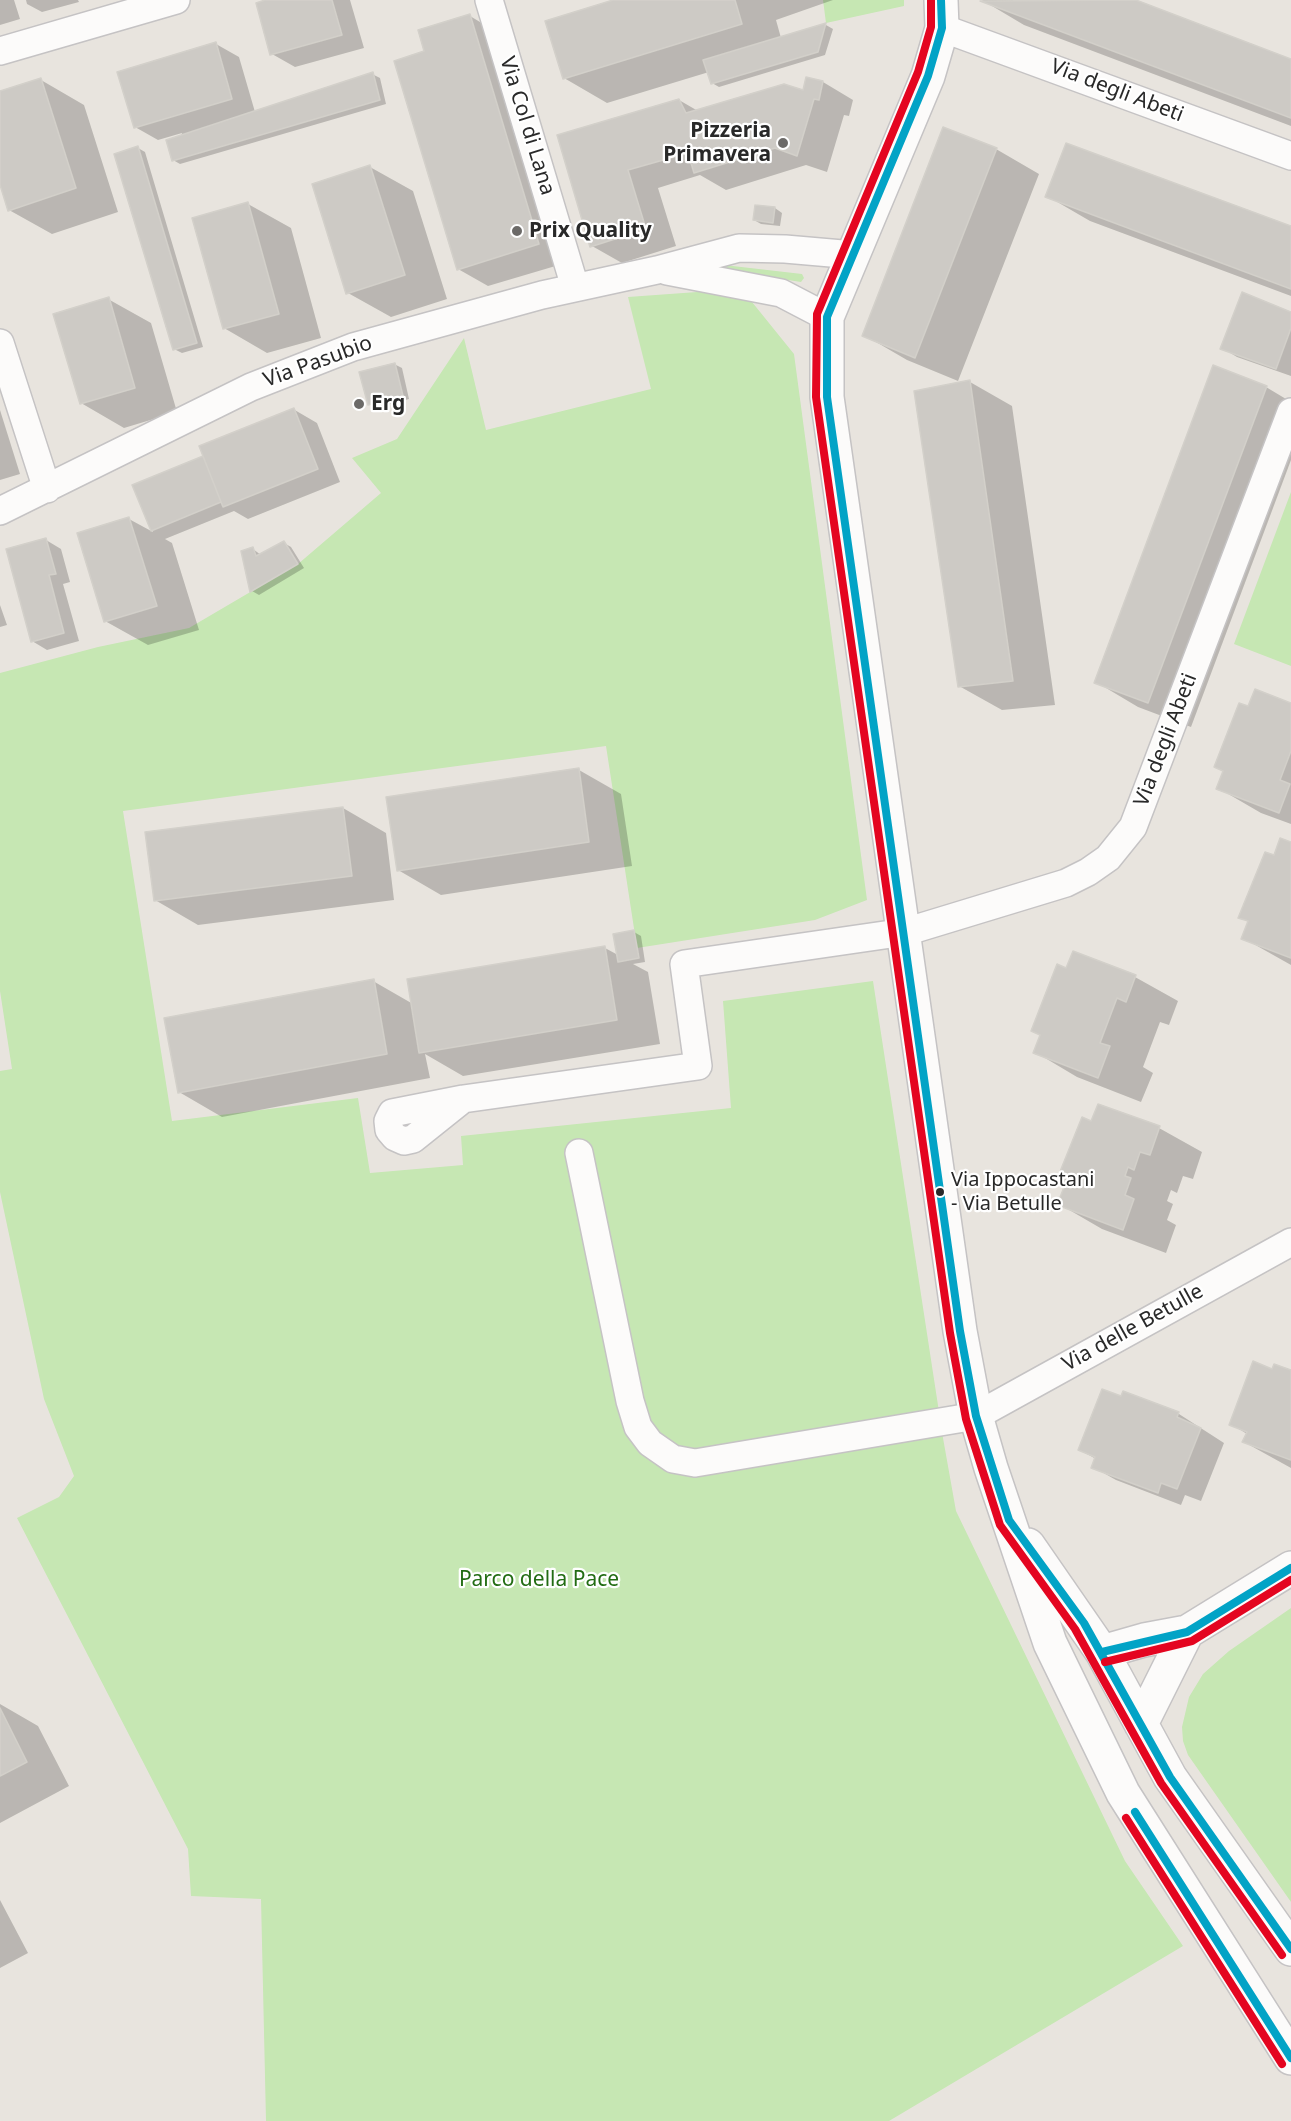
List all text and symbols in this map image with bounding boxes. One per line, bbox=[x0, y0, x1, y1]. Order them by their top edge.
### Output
street label: Via Col di Lana bbox=[494, 54, 560, 198]
street label: Via degli Abeti bbox=[1047, 54, 1187, 128]
place label: Pizzeria Primavera bbox=[663, 118, 771, 168]
marker: Pizzeria Primavera bbox=[776, 136, 790, 150]
place label: Prix Quality bbox=[529, 218, 652, 244]
marker: Prix Quality bbox=[510, 224, 524, 238]
street label: Via Pasubio bbox=[260, 331, 376, 393]
place label: Erg bbox=[371, 391, 405, 417]
marker: Erg bbox=[352, 397, 366, 411]
street label: Via degli Abeti bbox=[1129, 670, 1203, 810]
place label: Via Ippocastani - Via Betulle bbox=[951, 1168, 1094, 1215]
marker: Via Ippocastani - Via Betulle bbox=[934, 1186, 946, 1198]
street label: Via delle Betulle bbox=[1058, 1279, 1208, 1377]
park label: Parco della Pace bbox=[459, 1567, 619, 1593]

